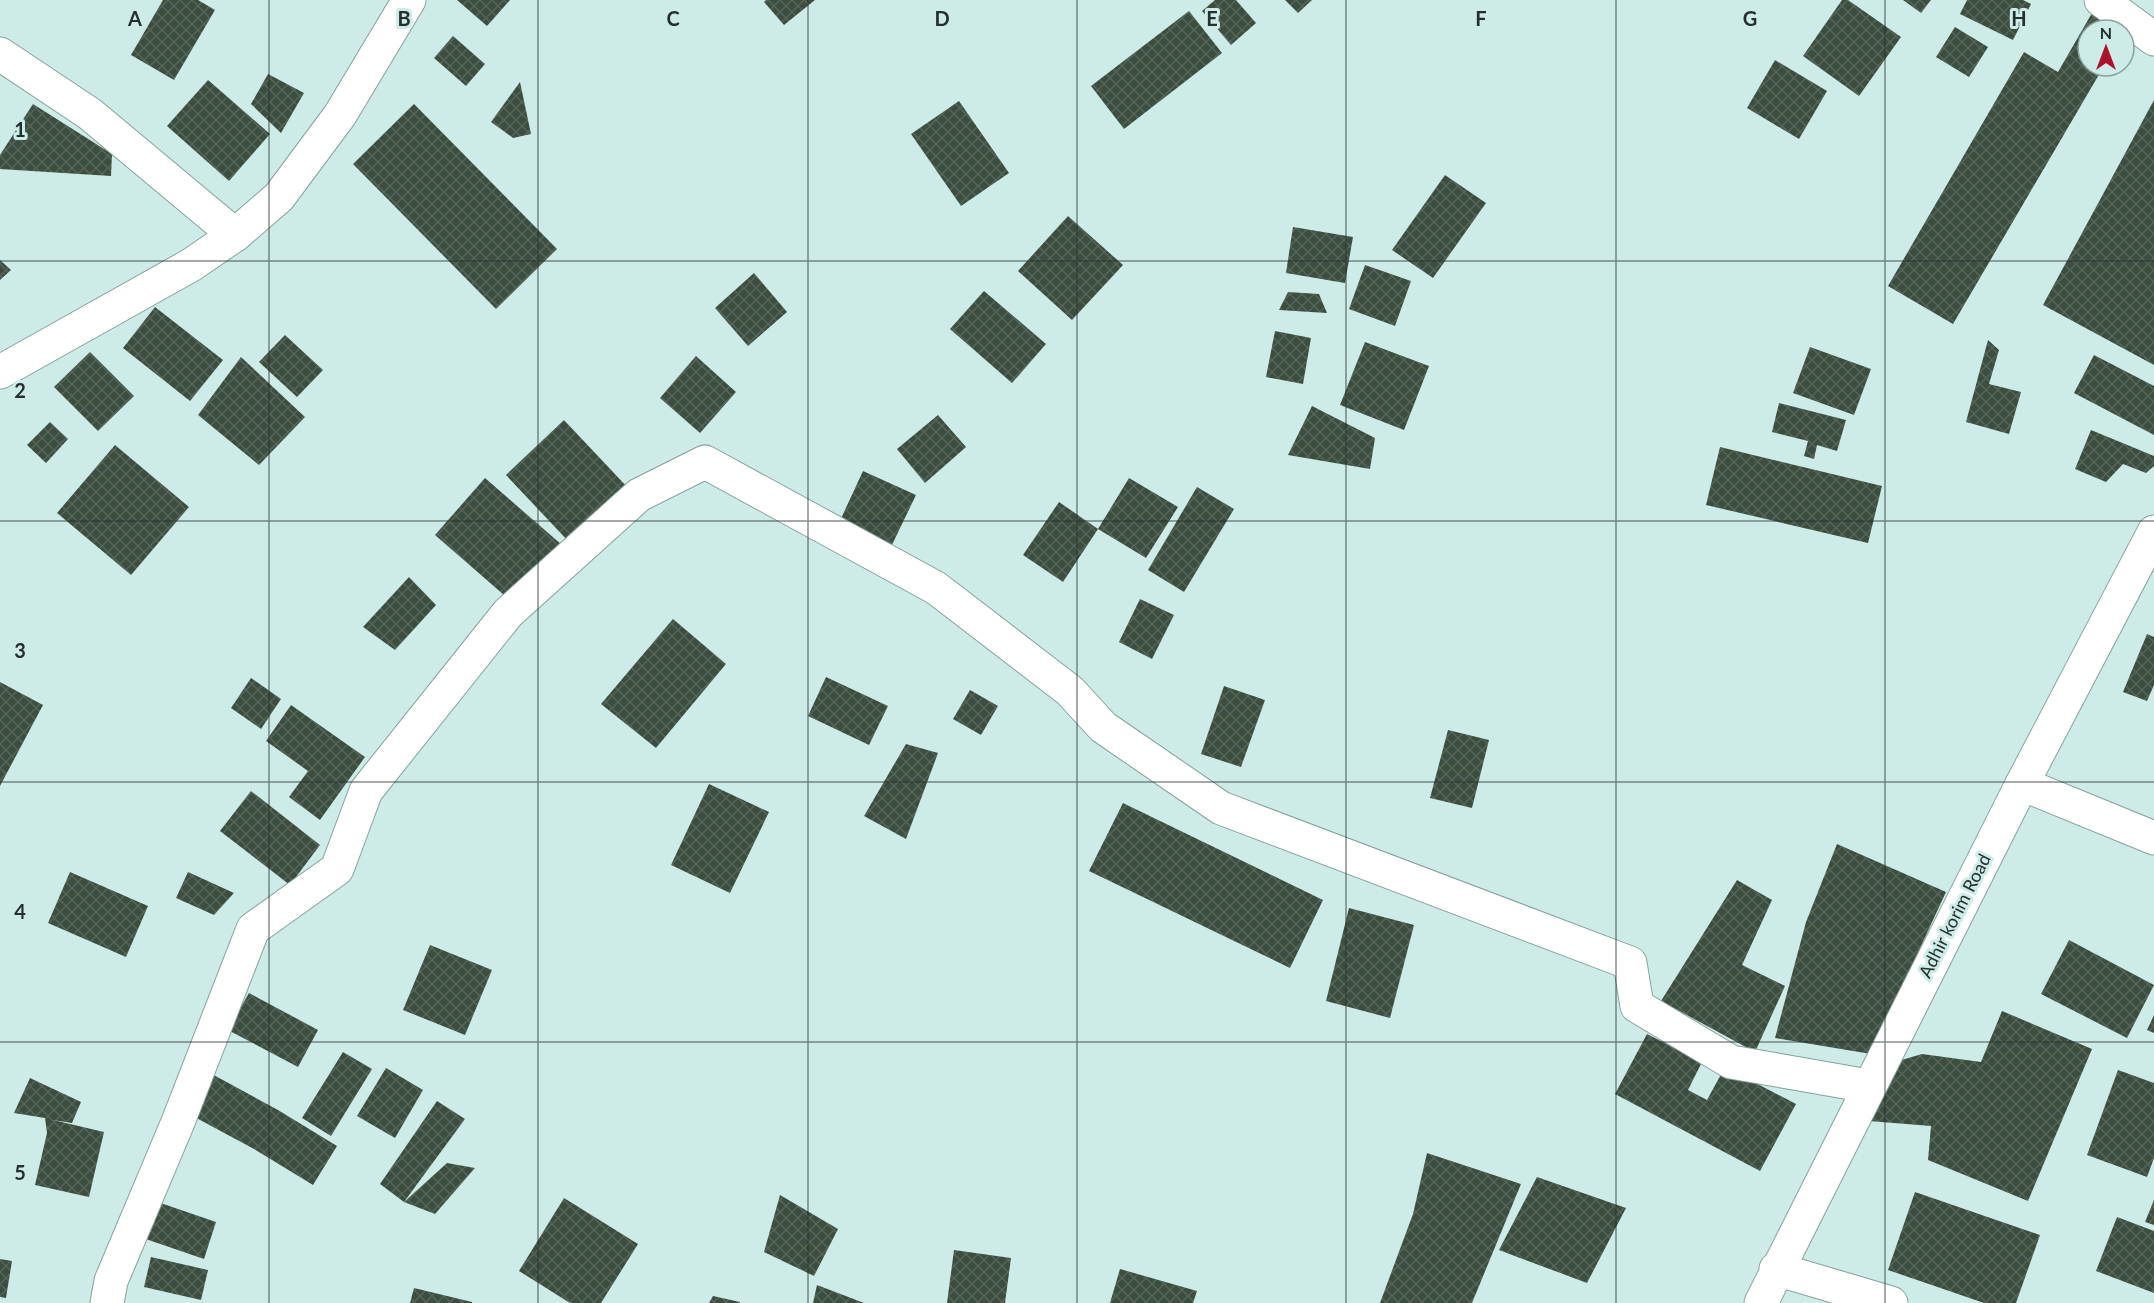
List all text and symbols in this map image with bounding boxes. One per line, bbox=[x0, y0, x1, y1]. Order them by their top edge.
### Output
text: A bbox=[127, 6, 142, 30]
text: B bbox=[397, 6, 411, 30]
text: C bbox=[666, 6, 680, 30]
text: D bbox=[934, 6, 950, 30]
text: E bbox=[1206, 6, 1218, 30]
text: F bbox=[1475, 6, 1487, 30]
text: G bbox=[1743, 6, 1757, 30]
text: H bbox=[2011, 6, 2027, 30]
north arrow bbox=[2076, 18, 2136, 78]
text: N bbox=[2100, 23, 2112, 42]
text: 1 bbox=[14, 117, 26, 141]
text: 2 bbox=[14, 378, 26, 402]
text: 3 bbox=[14, 638, 26, 662]
street label: Adhir korim Road bbox=[1913, 850, 1995, 981]
text: 4 bbox=[14, 899, 26, 923]
text: 5 bbox=[14, 1160, 26, 1184]

